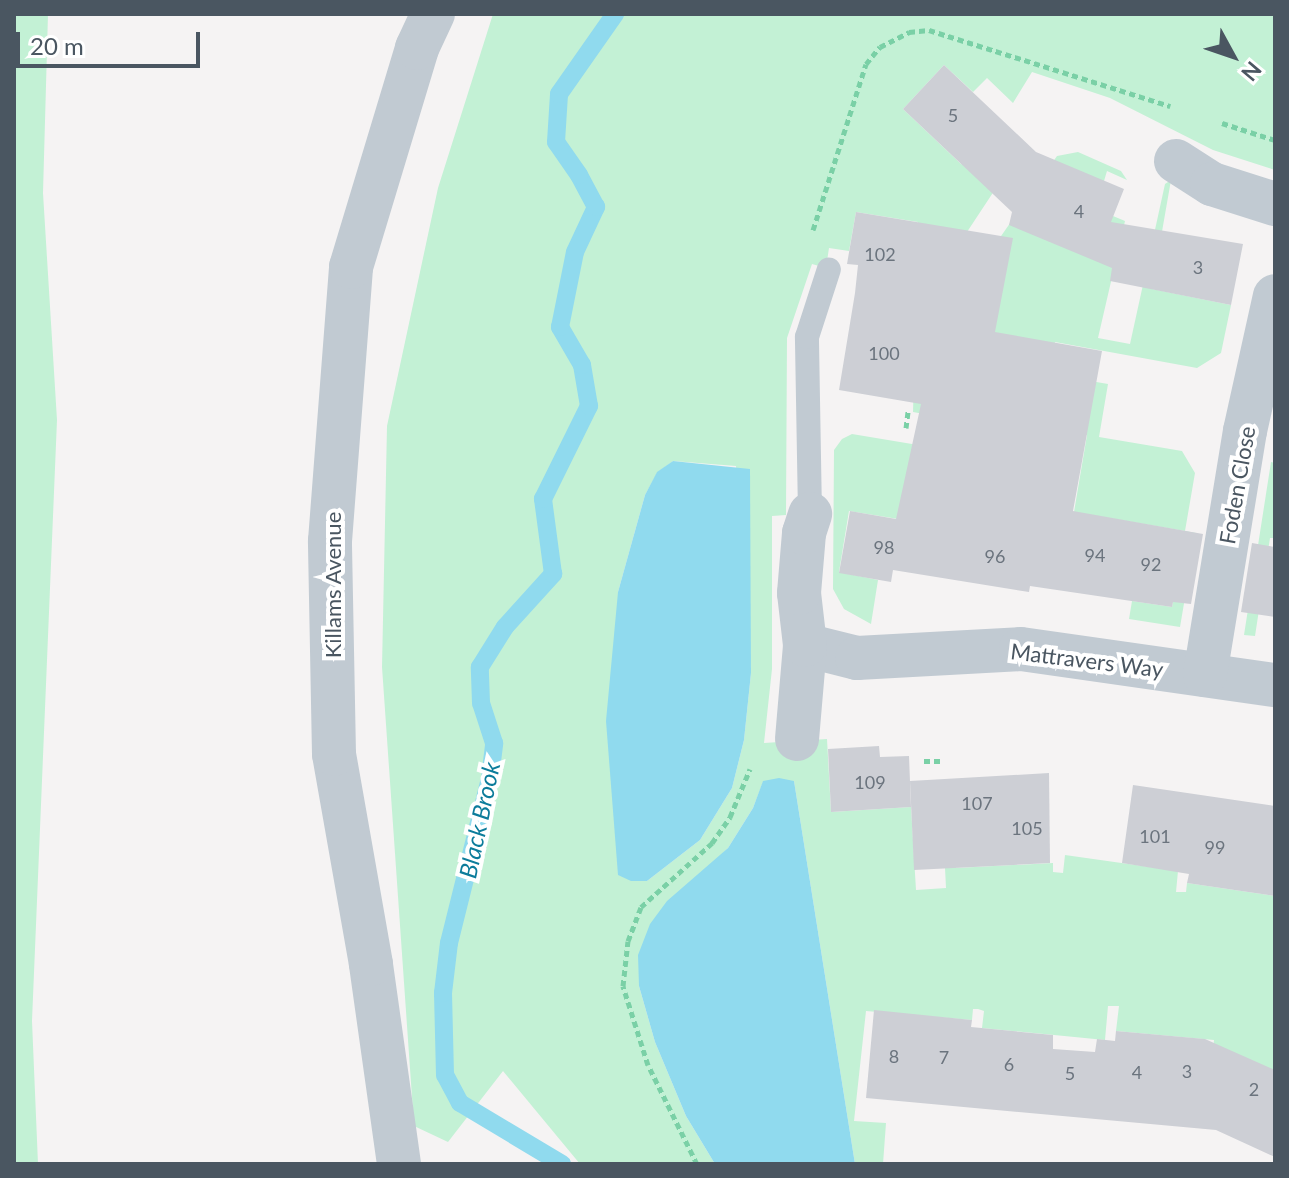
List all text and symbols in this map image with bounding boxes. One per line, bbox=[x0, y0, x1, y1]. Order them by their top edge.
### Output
scale bar bbox=[20, 16, 204, 66]
north arrow bbox=[1193, 16, 1273, 96]
text: 20 m bbox=[30, 31, 84, 60]
text: N bbox=[1236, 57, 1268, 87]
house number: 5 bbox=[948, 104, 958, 126]
house number: 4 bbox=[1074, 200, 1084, 222]
house number: 102 bbox=[864, 243, 896, 265]
house number: 3 bbox=[1193, 256, 1203, 278]
house number: 100 bbox=[868, 342, 900, 364]
street label: Foden Close bbox=[1214, 424, 1260, 546]
street label: Killams Avenue bbox=[320, 511, 346, 659]
house number: 98 bbox=[874, 536, 894, 558]
house number: 94 bbox=[1085, 544, 1105, 566]
house number: 96 bbox=[985, 545, 1005, 567]
house number: 92 bbox=[1141, 553, 1161, 575]
street label: Mattravers Way bbox=[1009, 638, 1165, 682]
water label: Black Brook bbox=[453, 759, 505, 881]
house number: 109 bbox=[854, 771, 886, 793]
house number: 107 bbox=[961, 792, 993, 814]
house number: 105 bbox=[1011, 817, 1043, 839]
house number: 101 bbox=[1139, 825, 1171, 847]
house number: 99 bbox=[1205, 836, 1225, 858]
house number: 8 bbox=[889, 1045, 899, 1067]
house number: 7 bbox=[939, 1046, 949, 1068]
house number: 6 bbox=[1004, 1053, 1014, 1075]
house number: 3 bbox=[1182, 1060, 1192, 1082]
house number: 4 bbox=[1132, 1061, 1142, 1083]
house number: 5 bbox=[1065, 1062, 1075, 1084]
house number: 2 bbox=[1249, 1078, 1259, 1100]

